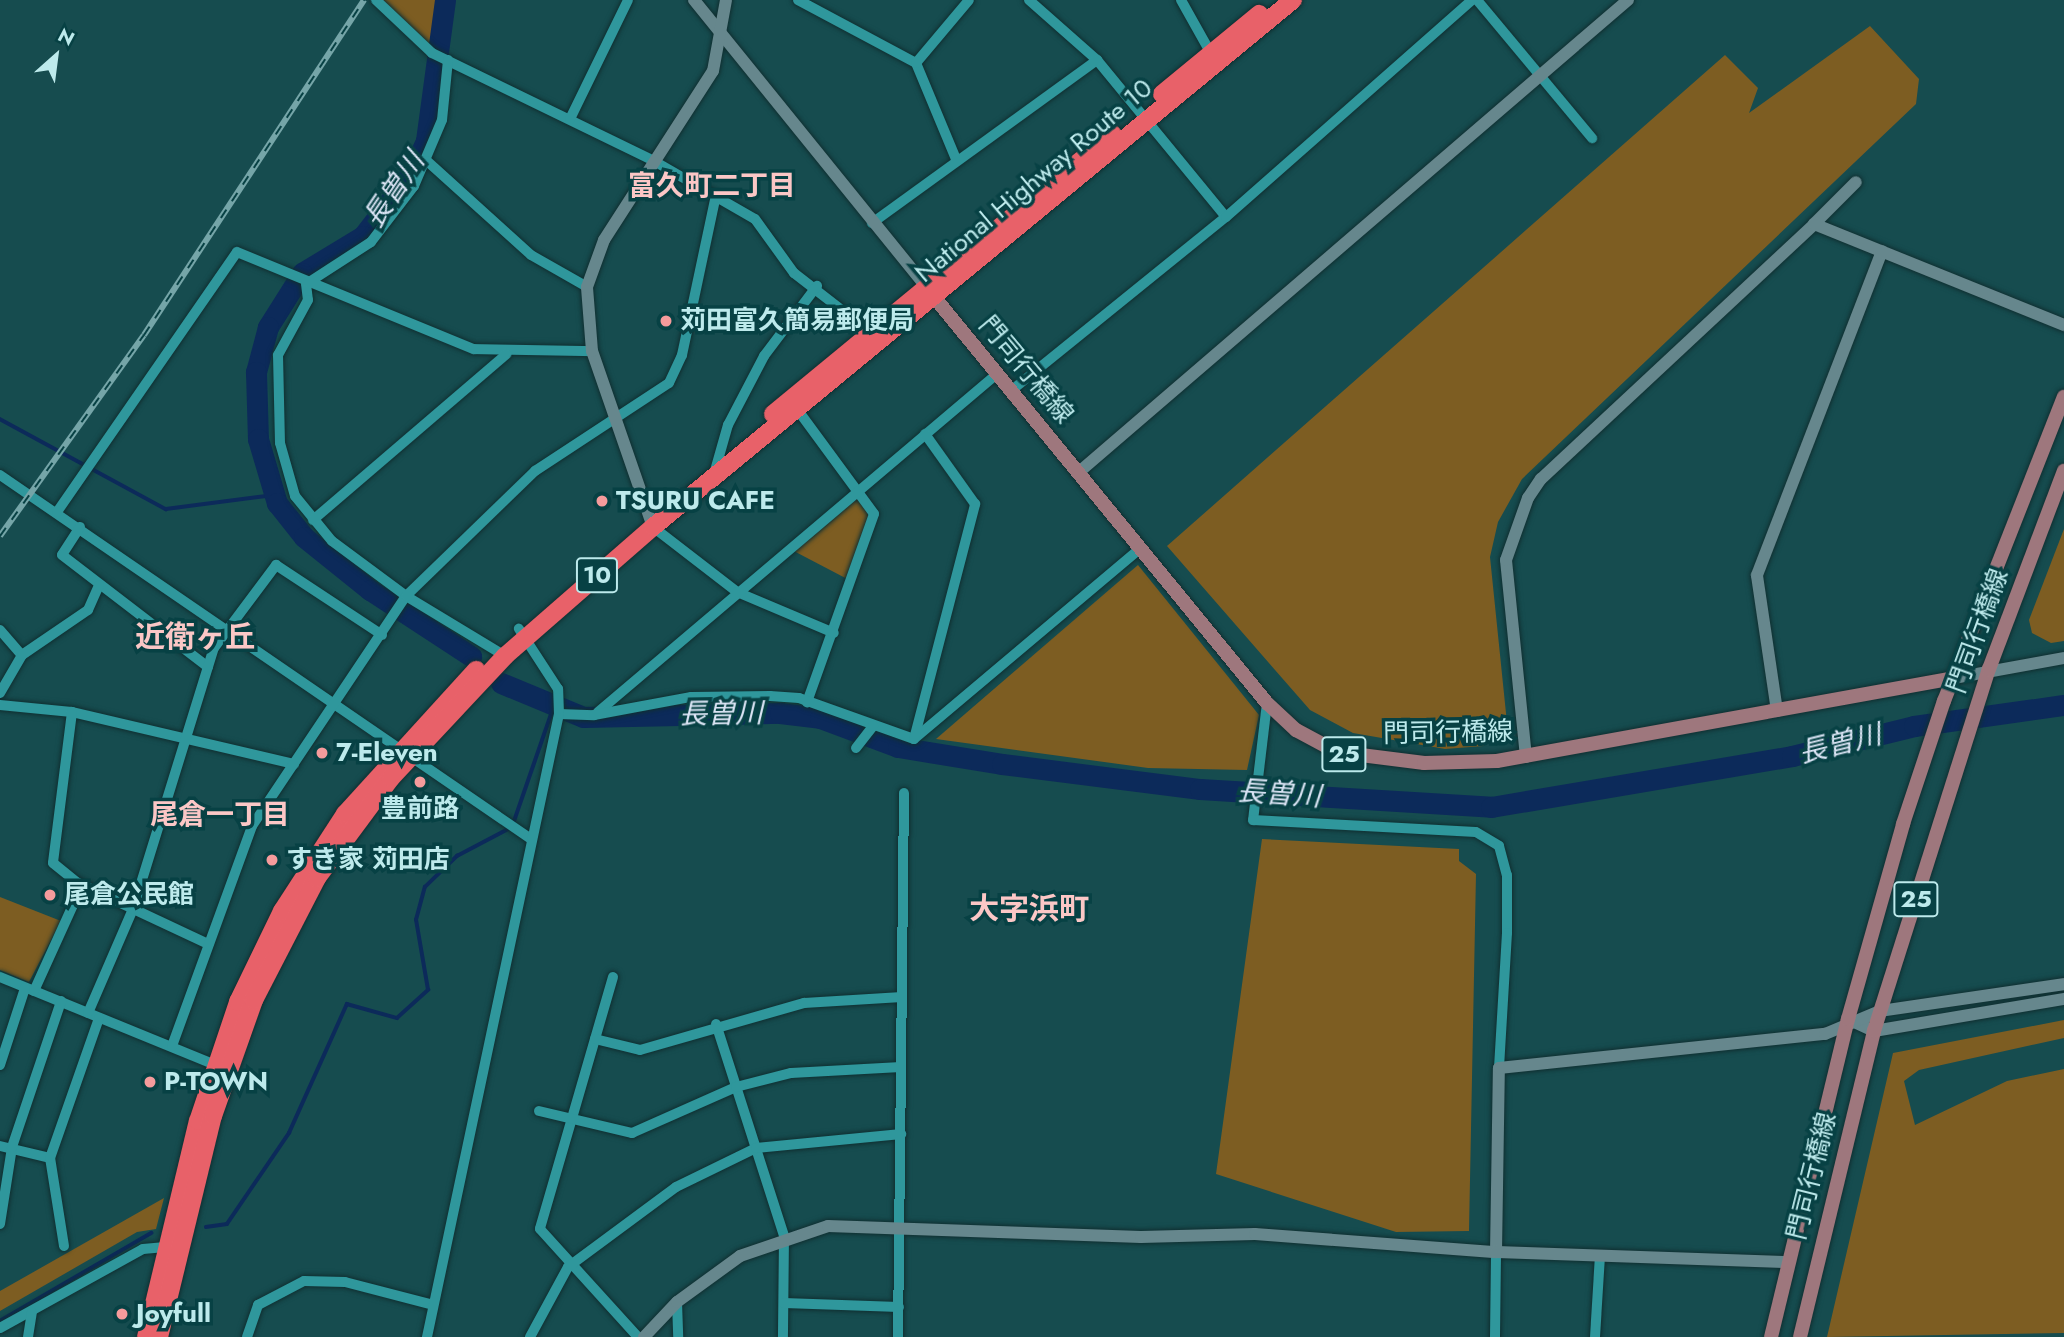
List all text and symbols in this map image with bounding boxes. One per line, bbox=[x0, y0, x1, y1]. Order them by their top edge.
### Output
north arrow bbox=[21, 21, 91, 91]
text: N bbox=[53, 22, 79, 52]
street label: National Highway Route 10 bbox=[909, 73, 1159, 289]
water label: 長曽川 bbox=[357, 146, 431, 234]
district label: 富久町二丁目 bbox=[628, 169, 796, 203]
place label: 苅田富久簡易郵便局 bbox=[680, 305, 914, 337]
street label: 門司行橋線 bbox=[972, 310, 1080, 430]
marker: 苅田富久簡易郵便局 bbox=[658, 313, 674, 329]
place label: TSURU CAFE bbox=[616, 485, 775, 517]
marker: TSURU CAFE bbox=[594, 493, 610, 509]
road number: 10 bbox=[574, 554, 620, 596]
street label: 門司行橋線 bbox=[1941, 565, 2015, 697]
district label: 近衛ヶ丘 bbox=[135, 619, 255, 655]
water label: 長曽川 bbox=[679, 696, 763, 732]
street label: 門司行橋線 bbox=[1383, 716, 1513, 750]
water label: 長曽川 bbox=[1795, 718, 1885, 770]
road number: 25 bbox=[1321, 734, 1367, 774]
place label: 7-Eleven bbox=[336, 737, 438, 769]
marker: 7-Eleven bbox=[314, 745, 330, 761]
marker: 豊前路 bbox=[412, 774, 428, 790]
water label: 長曽川 bbox=[1236, 774, 1322, 814]
place label: 豊前路 bbox=[381, 793, 459, 825]
district label: 尾倉一丁目 bbox=[150, 798, 290, 832]
place label: すき家 苅田店 bbox=[286, 844, 450, 876]
marker: すき家 苅田店 bbox=[264, 852, 280, 868]
road number: 25 bbox=[1893, 878, 1939, 919]
place label: 尾倉公民館 bbox=[64, 879, 194, 911]
marker: 尾倉公民館 bbox=[42, 887, 58, 903]
district label: 大字浜町 bbox=[969, 891, 1089, 927]
place label: P-TOWN bbox=[164, 1066, 268, 1098]
marker: P-TOWN bbox=[142, 1074, 158, 1090]
street label: 門司行橋線 bbox=[1781, 1109, 1843, 1243]
place label: Joyfull bbox=[136, 1298, 211, 1330]
marker: Joyfull bbox=[114, 1306, 130, 1322]

